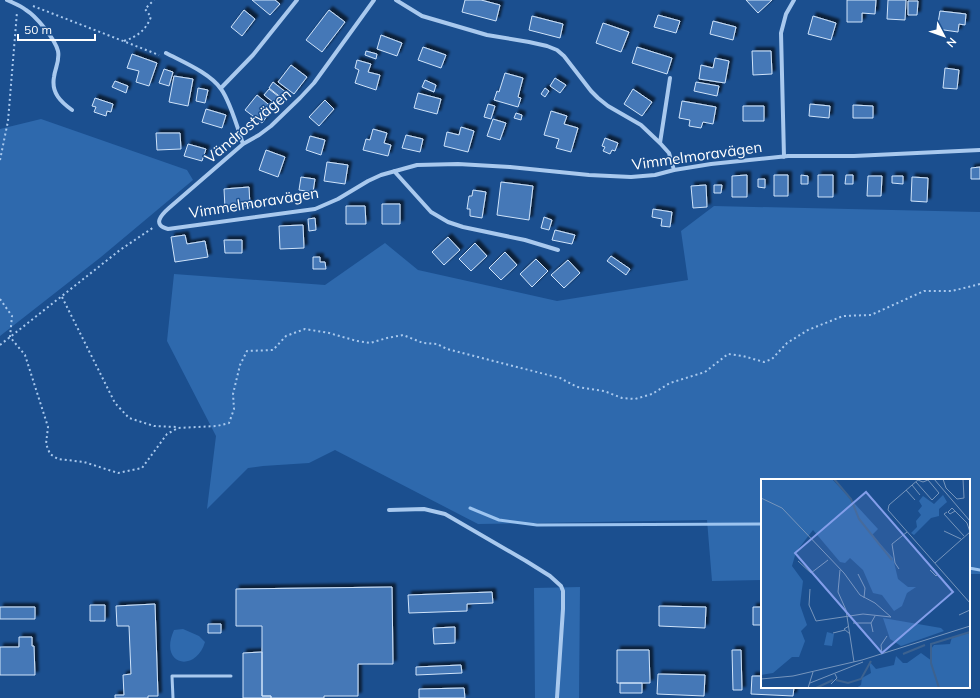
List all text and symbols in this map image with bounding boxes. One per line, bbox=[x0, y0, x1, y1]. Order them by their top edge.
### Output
scale bar bbox=[18, 16, 95, 42]
north arrow bbox=[924, 16, 964, 56]
text: 50 m bbox=[24, 22, 52, 37]
text: N bbox=[944, 35, 960, 50]
street label: Vändrostvägen bbox=[201, 84, 295, 167]
street label: Vimmelmoravägen bbox=[631, 137, 763, 174]
street label: Vimmelmoravägen bbox=[188, 183, 320, 222]
inset map bbox=[761, 479, 970, 688]

